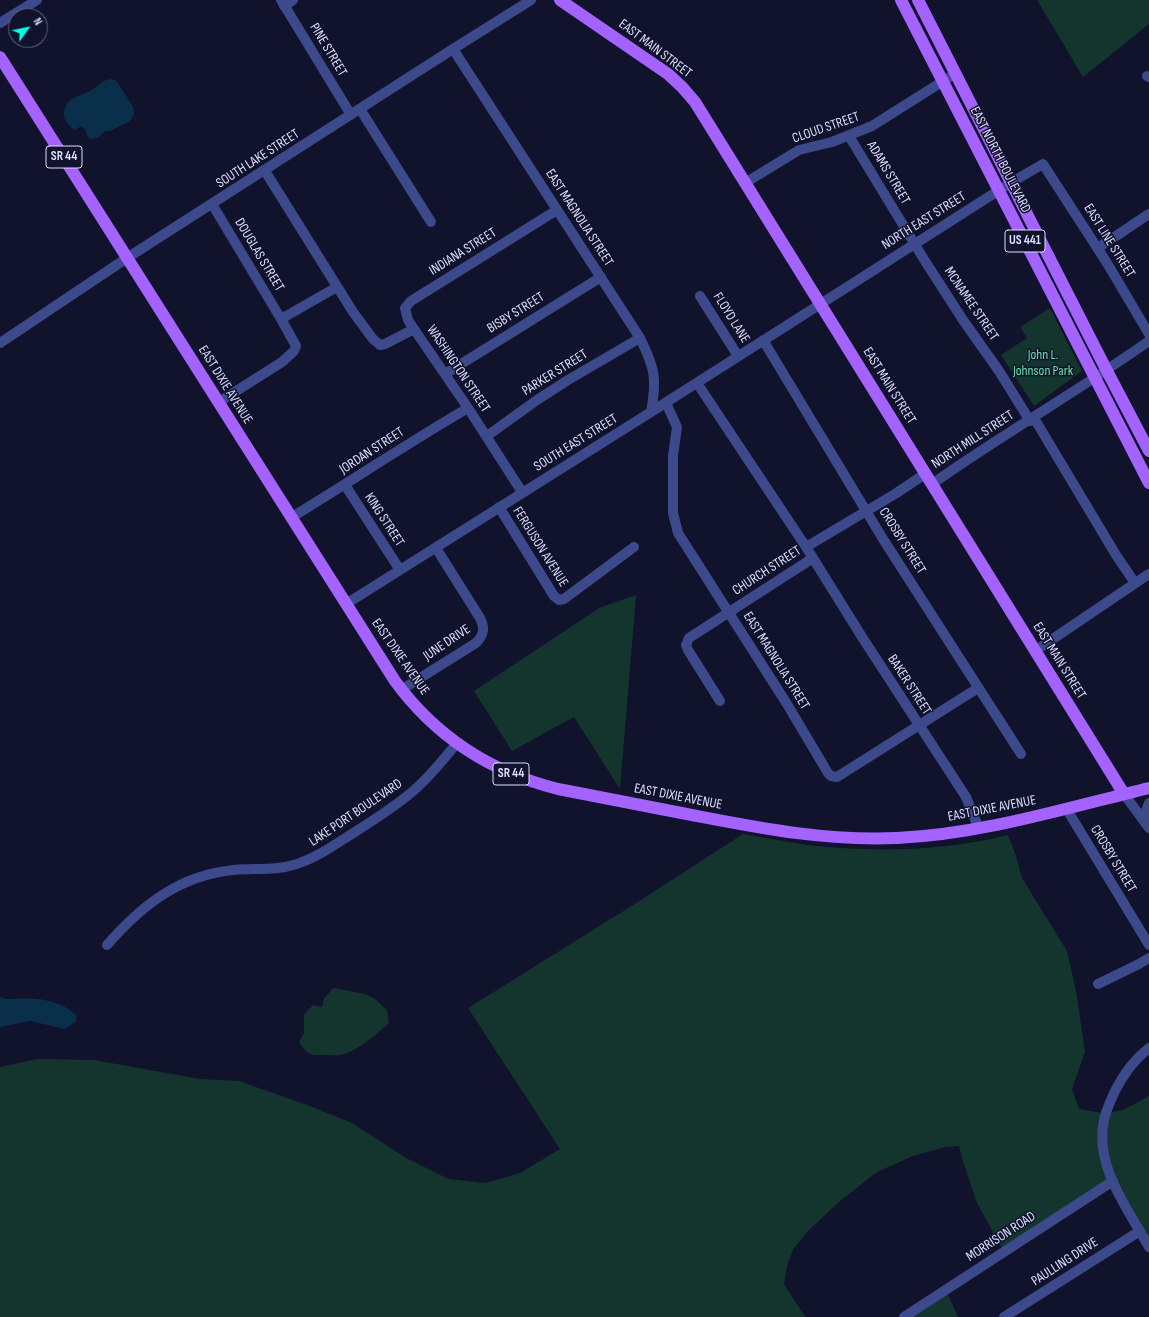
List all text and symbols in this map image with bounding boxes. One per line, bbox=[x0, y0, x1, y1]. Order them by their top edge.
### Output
north arrow bbox=[8, 8, 48, 48]
text: N bbox=[31, 16, 45, 28]
street label: EAST MAIN STREET bbox=[615, 16, 695, 82]
street label: PINE STREET bbox=[306, 20, 350, 80]
street label: EAST NORTH BOULEVARD bbox=[966, 104, 1034, 216]
street label: CLOUD STREET bbox=[790, 109, 862, 147]
street label: SOUTH LAKE STREET bbox=[213, 126, 303, 192]
street label: ADAMS STREET bbox=[863, 138, 913, 208]
road number: SR 44 bbox=[46, 146, 82, 168]
street label: EAST MAGNOLIA STREET bbox=[541, 166, 617, 270]
street label: NORTH EAST STREET bbox=[879, 188, 969, 254]
street label: EAST LINE STREET bbox=[1080, 201, 1138, 281]
street label: DOUGLAS STREET bbox=[231, 215, 287, 295]
street label: INDIANA STREET bbox=[426, 225, 500, 279]
road number: US 441 bbox=[1005, 230, 1045, 252]
street label: MCNAMEE STREET bbox=[940, 264, 1002, 344]
street label: BISBY STREET bbox=[484, 289, 548, 337]
street label: FLOYD LANE bbox=[709, 290, 753, 346]
street label: WASHINGTON STREET bbox=[423, 322, 493, 416]
street label: EAST DIXIE AVENUE bbox=[194, 343, 256, 427]
street label: EAST MAIN STREET bbox=[859, 345, 919, 427]
street label: PARKER STREET bbox=[519, 346, 591, 400]
park label: John L. Johnson Park bbox=[1013, 347, 1073, 380]
street label: NORTH MILL STREET bbox=[929, 407, 1017, 473]
street label: SOUTH EAST STREET bbox=[531, 411, 621, 475]
street label: JORDAN STREET bbox=[337, 424, 407, 478]
street label: KING STREET bbox=[360, 490, 408, 550]
street label: FERGUSON AVENUE bbox=[509, 504, 571, 590]
street label: CROSBY STREET bbox=[875, 505, 929, 577]
street label: CHURCH STREET bbox=[729, 543, 805, 599]
street label: EAST MAGNOLIA STREET bbox=[739, 609, 813, 713]
street label: EAST DIXIE AVENUE bbox=[367, 616, 433, 698]
street label: EAST MAIN STREET bbox=[1029, 620, 1089, 702]
street label: JUNE DRIVE bbox=[420, 621, 474, 665]
street label: BAKER STREET bbox=[883, 652, 935, 718]
road number: SR 44 bbox=[493, 763, 529, 785]
street label: LAKE PORT BOULEVARD bbox=[306, 776, 406, 850]
street label: EAST DIXIE AVENUE bbox=[633, 780, 723, 814]
street label: EAST DIXIE AVENUE bbox=[947, 792, 1037, 826]
street label: CROSBY STREET bbox=[1086, 822, 1140, 896]
street label: MORRISON ROAD bbox=[963, 1208, 1039, 1266]
street label: PAULLING DRIVE bbox=[1028, 1234, 1102, 1290]

